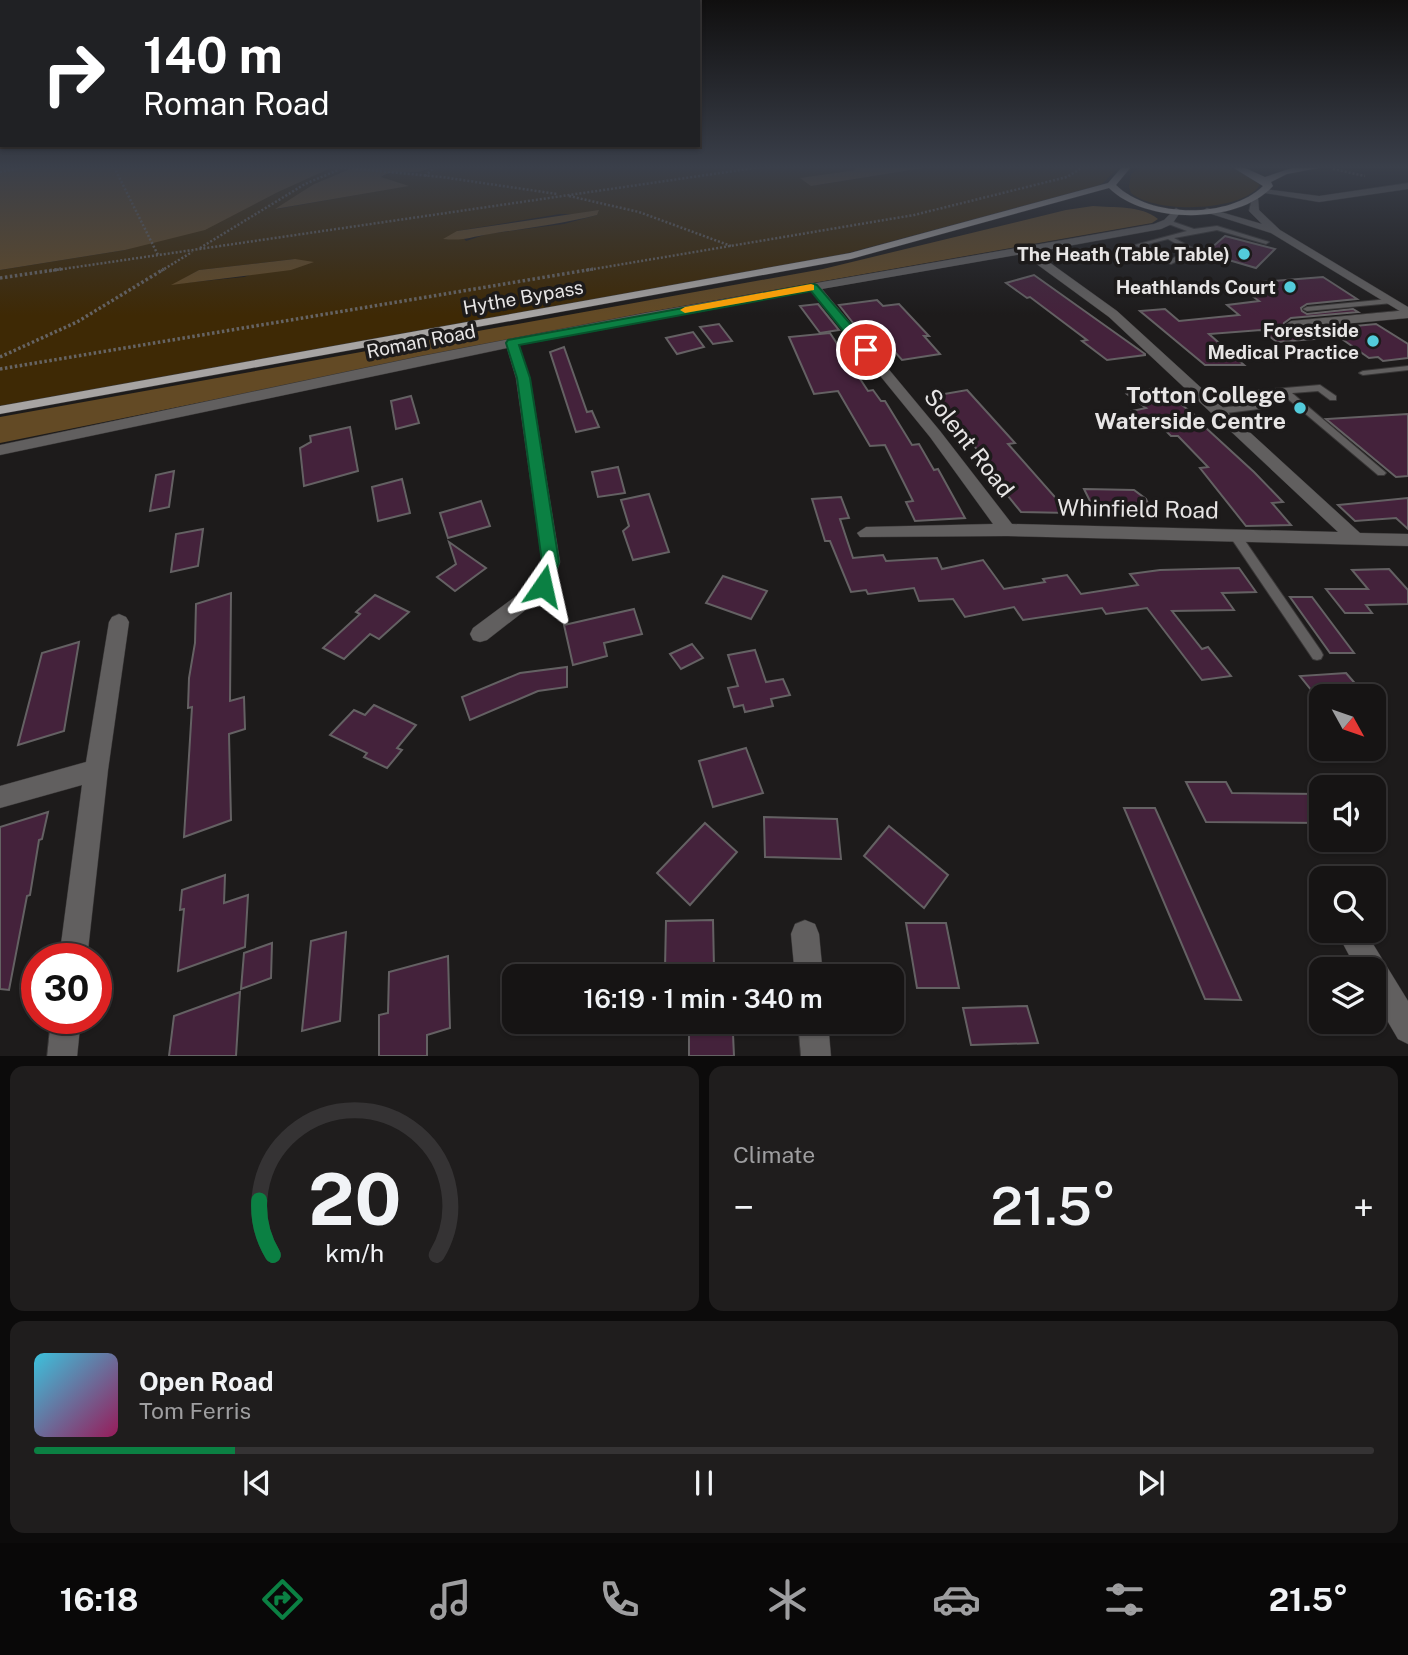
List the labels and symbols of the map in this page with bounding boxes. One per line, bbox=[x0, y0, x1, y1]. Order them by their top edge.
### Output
place label: The Heath (Table Table) bbox=[1017, 243, 1230, 265]
marker: The Heath (Table Table) bbox=[1236, 246, 1252, 262]
street label: Hythe Bypass bbox=[461, 276, 585, 318]
place label: Heathlands Court bbox=[1116, 276, 1276, 298]
marker: Heathlands Court bbox=[1282, 279, 1298, 295]
place label: Forestside Medical Practice bbox=[1207, 319, 1359, 363]
street label: Roman Road bbox=[365, 320, 477, 362]
pin bbox=[836, 320, 896, 380]
marker: Forestside Medical Practice bbox=[1365, 333, 1381, 349]
place label: Totton College Waterside Centre bbox=[1094, 381, 1286, 434]
street label: Solent Road bbox=[919, 383, 1020, 502]
marker: Totton College Waterside Centre bbox=[1292, 400, 1308, 416]
street label: Whinfield Road bbox=[1057, 494, 1219, 523]
position arrow bbox=[506, 549, 580, 623]
north arrow bbox=[1309, 684, 1386, 761]
speed limit sign: 30 bbox=[21, 943, 112, 1034]

